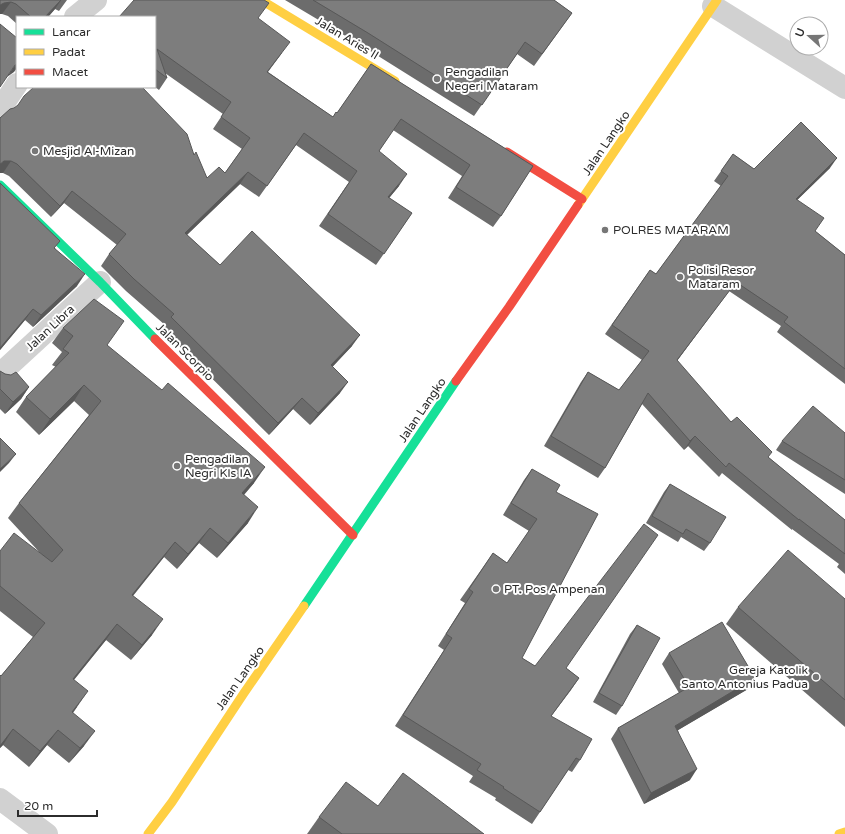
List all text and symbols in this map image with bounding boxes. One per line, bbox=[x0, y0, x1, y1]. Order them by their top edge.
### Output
street label: Jalan Aries II bbox=[313, 14, 381, 62]
legend bbox=[16, 16, 156, 88]
north arrow bbox=[789, 16, 829, 56]
text: Lancar bbox=[52, 25, 91, 39]
text: U bbox=[793, 26, 808, 39]
text: Padat bbox=[52, 45, 86, 59]
text: Macet bbox=[52, 65, 88, 79]
place label: Pengadilan Negeri Mataram bbox=[445, 65, 538, 93]
marker: Pengadilan Negeri Mataram bbox=[432, 74, 442, 84]
street label: Jalan Langko bbox=[579, 108, 633, 178]
place label: Mesjid Al-Mizan bbox=[43, 144, 134, 158]
marker: Mesjid Al-Mizan bbox=[30, 146, 40, 156]
place label: POLRES MATARAM bbox=[613, 223, 729, 237]
marker: POLRES MATARAM bbox=[600, 225, 610, 235]
place label: Polisi Resor Mataram bbox=[688, 263, 754, 291]
marker: Polisi Resor Mataram bbox=[675, 272, 685, 282]
street label: Jalan Libra bbox=[23, 302, 77, 354]
street label: Jalan Scorpio bbox=[153, 320, 217, 384]
street label: Jalan Langko bbox=[395, 375, 449, 445]
place label: Pengadilan Negri Kls IA bbox=[185, 452, 252, 480]
marker: Pengadilan Negri Kls IA bbox=[172, 461, 182, 471]
place label: PT. Pos Ampenan bbox=[504, 582, 605, 596]
marker: PT. Pos Ampenan bbox=[491, 584, 501, 594]
street label: Jalan Langko bbox=[213, 643, 267, 713]
place label: Gereja Katolik Santo Antonius Padua bbox=[681, 663, 808, 691]
marker: Gereja Katolik Santo Antonius Padua bbox=[811, 672, 821, 682]
scale bar bbox=[18, 792, 97, 818]
text: 20 m bbox=[24, 799, 53, 813]

